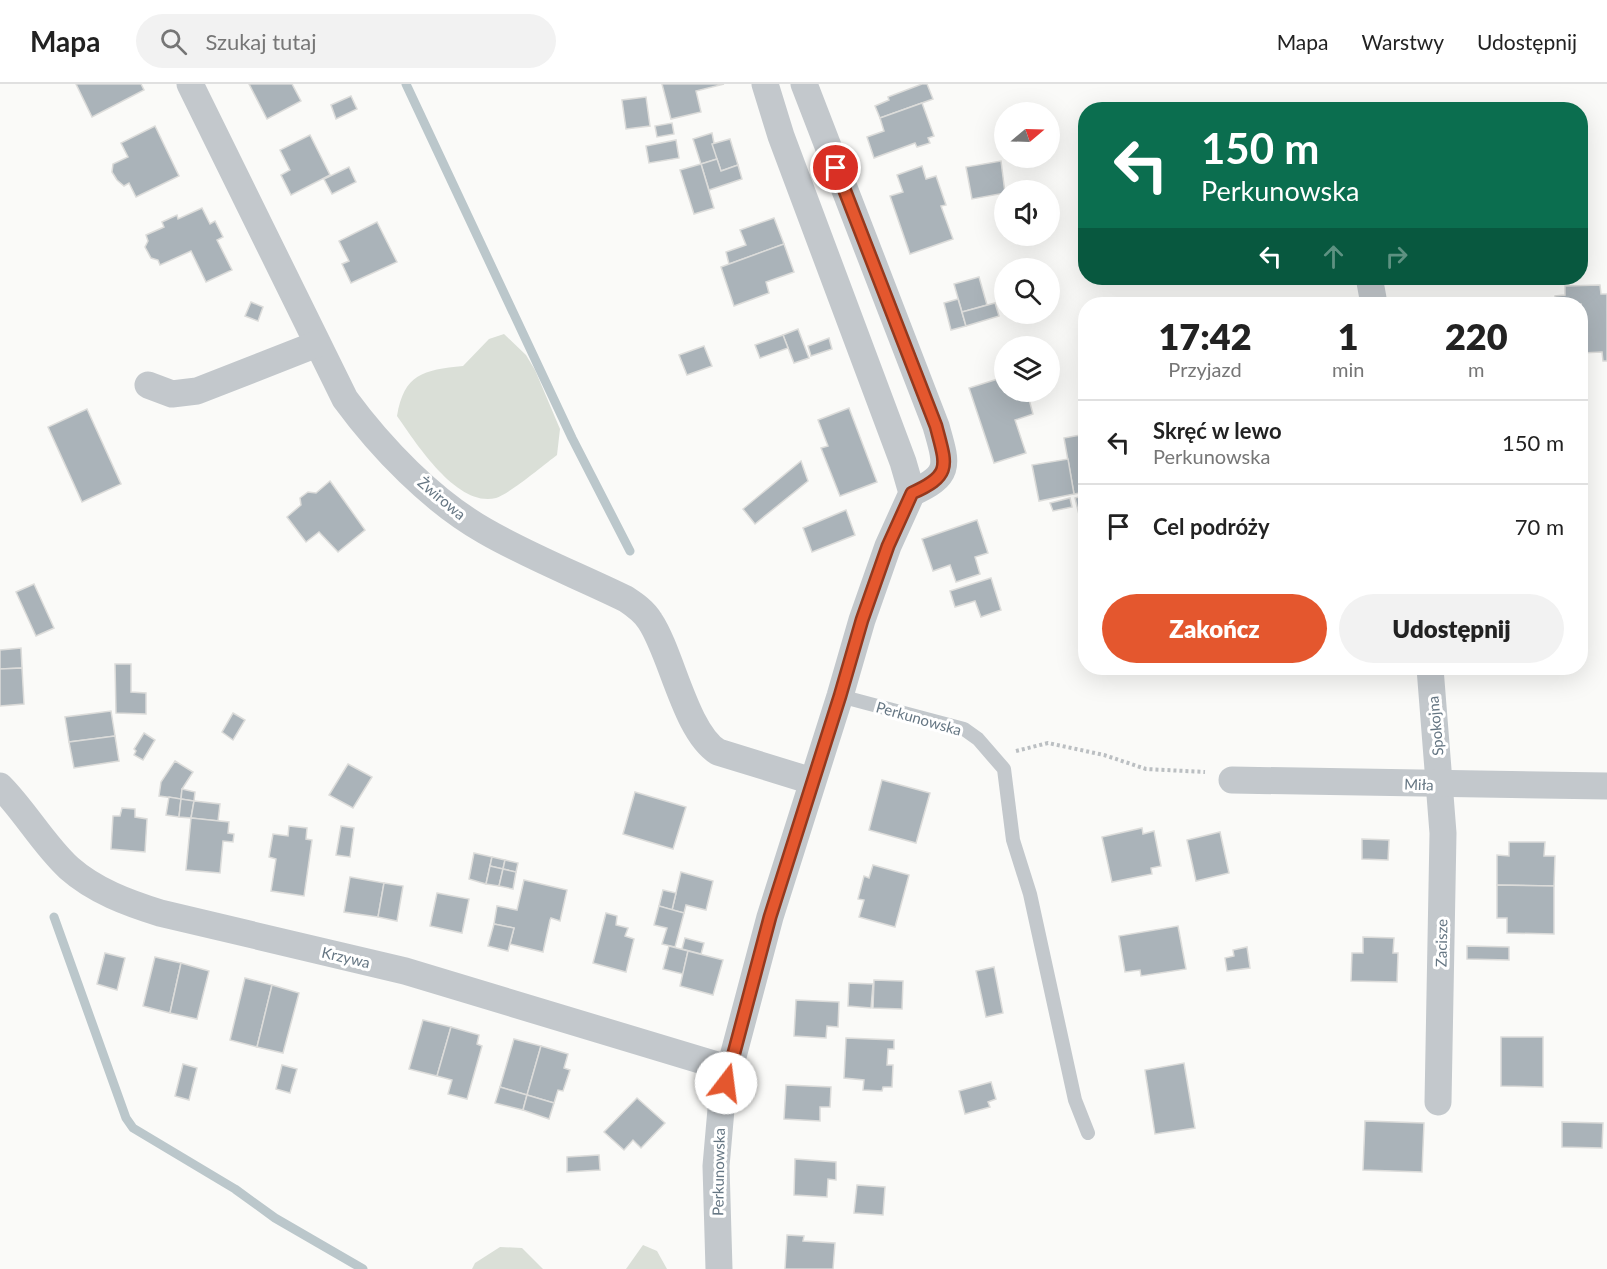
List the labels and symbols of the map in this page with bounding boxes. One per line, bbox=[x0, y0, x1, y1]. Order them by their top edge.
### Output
north arrow bbox=[994, 102, 1060, 168]
pin bbox=[810, 142, 861, 193]
street label: Żwirowa bbox=[414, 473, 470, 523]
street label: Spokojna bbox=[1423, 695, 1447, 757]
street label: Perkunowska bbox=[874, 697, 964, 739]
street label: Miła bbox=[1404, 774, 1434, 794]
street label: Zacisze bbox=[1432, 919, 1450, 967]
street label: Krzywa bbox=[320, 943, 372, 971]
position arrow bbox=[694, 1051, 758, 1115]
street label: Perkunowska bbox=[708, 1128, 728, 1216]

